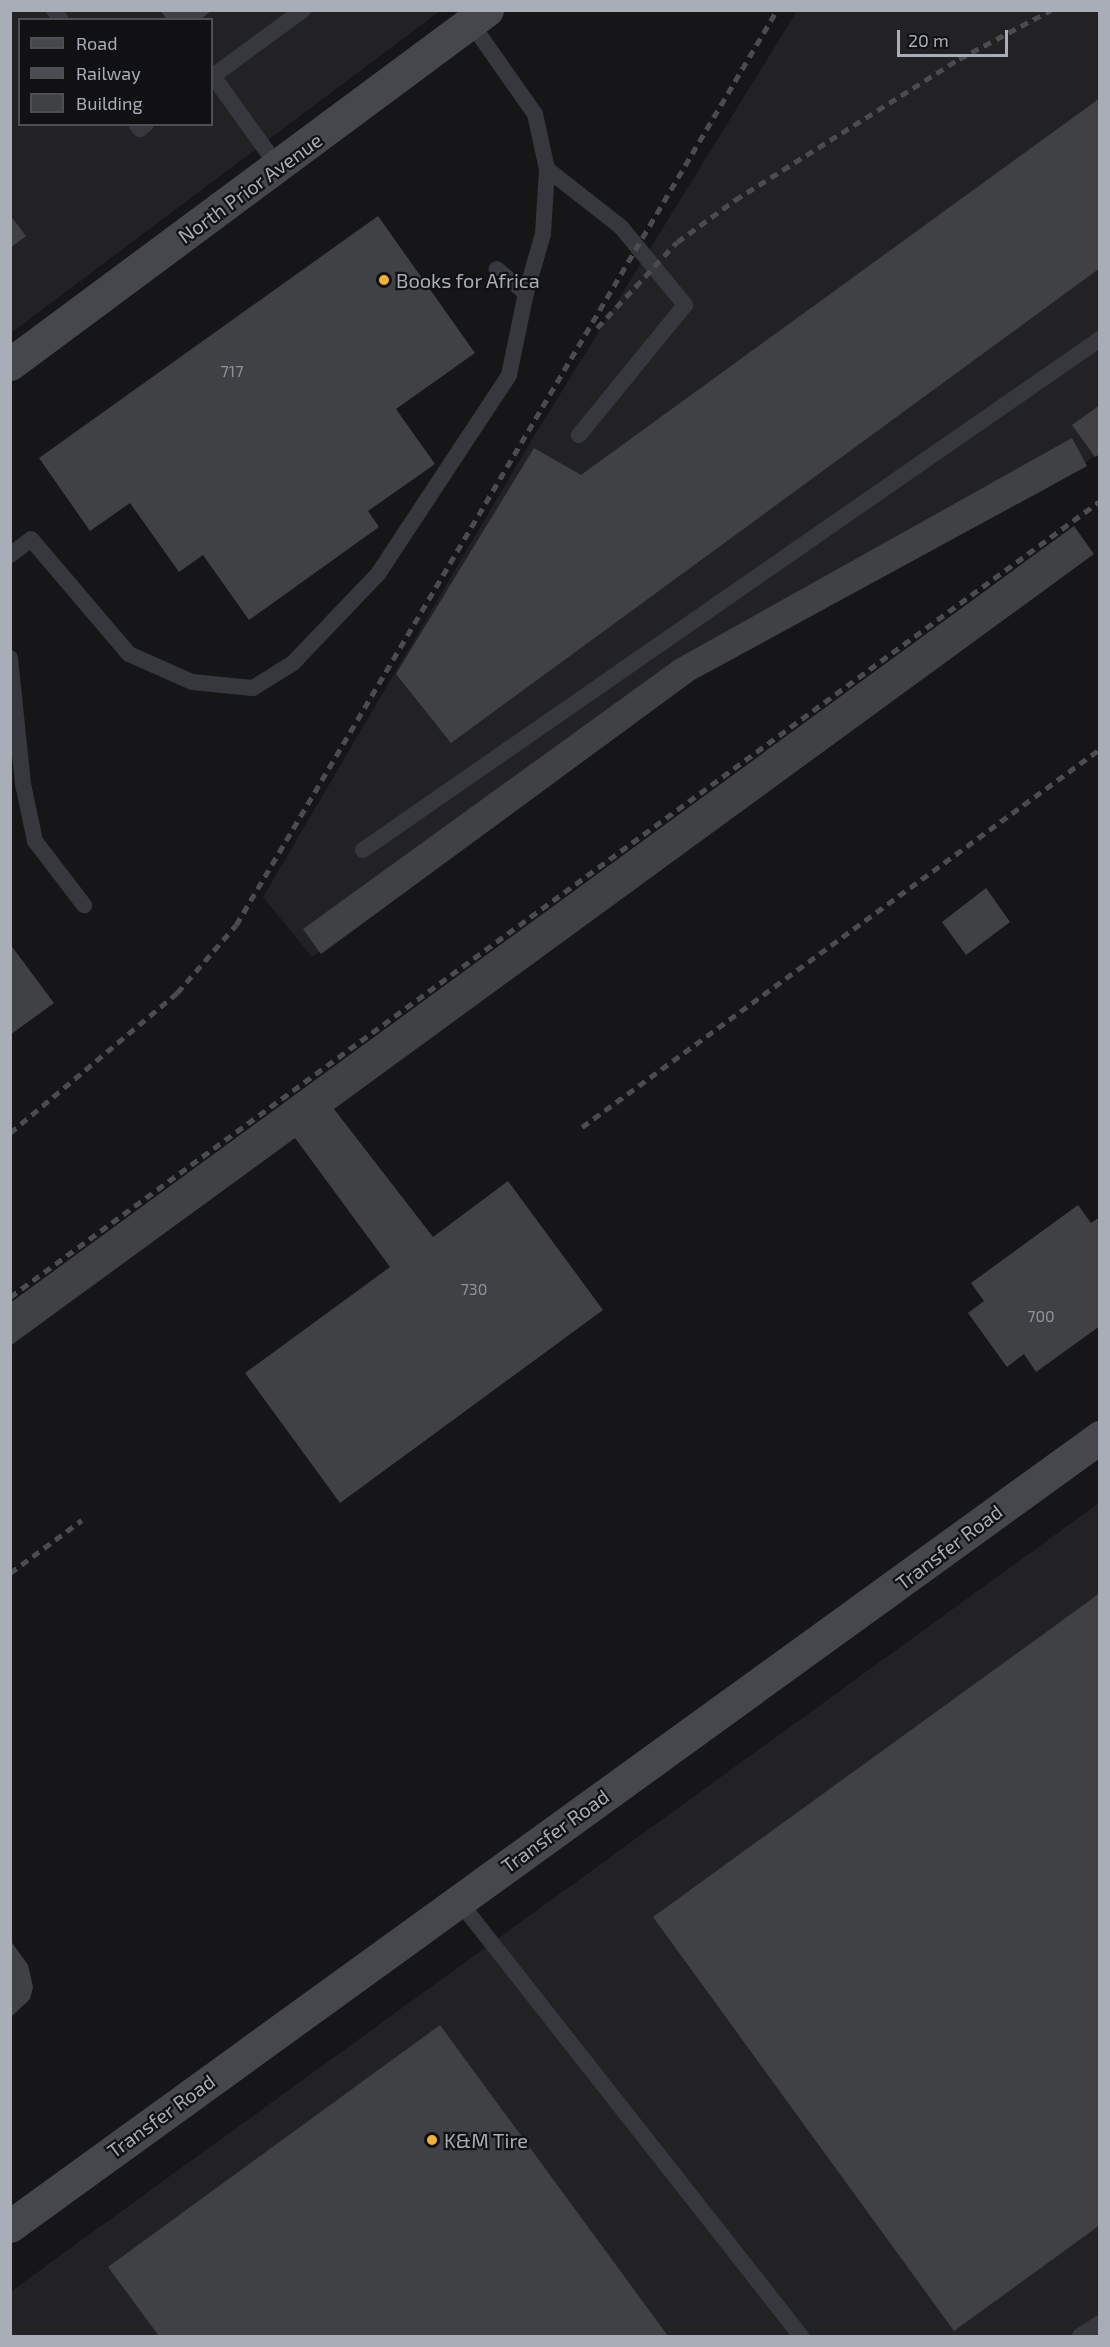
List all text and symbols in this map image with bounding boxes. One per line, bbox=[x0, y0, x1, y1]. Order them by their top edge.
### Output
legend bbox=[18, 18, 213, 126]
scale bar bbox=[900, 18, 1011, 56]
text: 20 m bbox=[908, 29, 949, 51]
text: Road bbox=[76, 32, 117, 54]
text: Railway bbox=[76, 62, 141, 84]
text: Building bbox=[76, 92, 143, 114]
street label: North Prior Avenue bbox=[173, 128, 327, 248]
place label: Books for Africa bbox=[396, 268, 541, 292]
marker: Books for Africa bbox=[377, 273, 391, 287]
house number: 717 bbox=[221, 361, 243, 381]
house number: 730 bbox=[461, 1279, 487, 1299]
house number: 700 bbox=[1027, 1306, 1055, 1326]
street label: Transfer Road bbox=[891, 1499, 1007, 1595]
street label: Transfer Road bbox=[496, 1784, 614, 1878]
street label: Transfer Road bbox=[102, 2069, 220, 2163]
place label: K&M Tire bbox=[444, 2128, 528, 2152]
marker: K&M Tire bbox=[425, 2133, 439, 2147]

